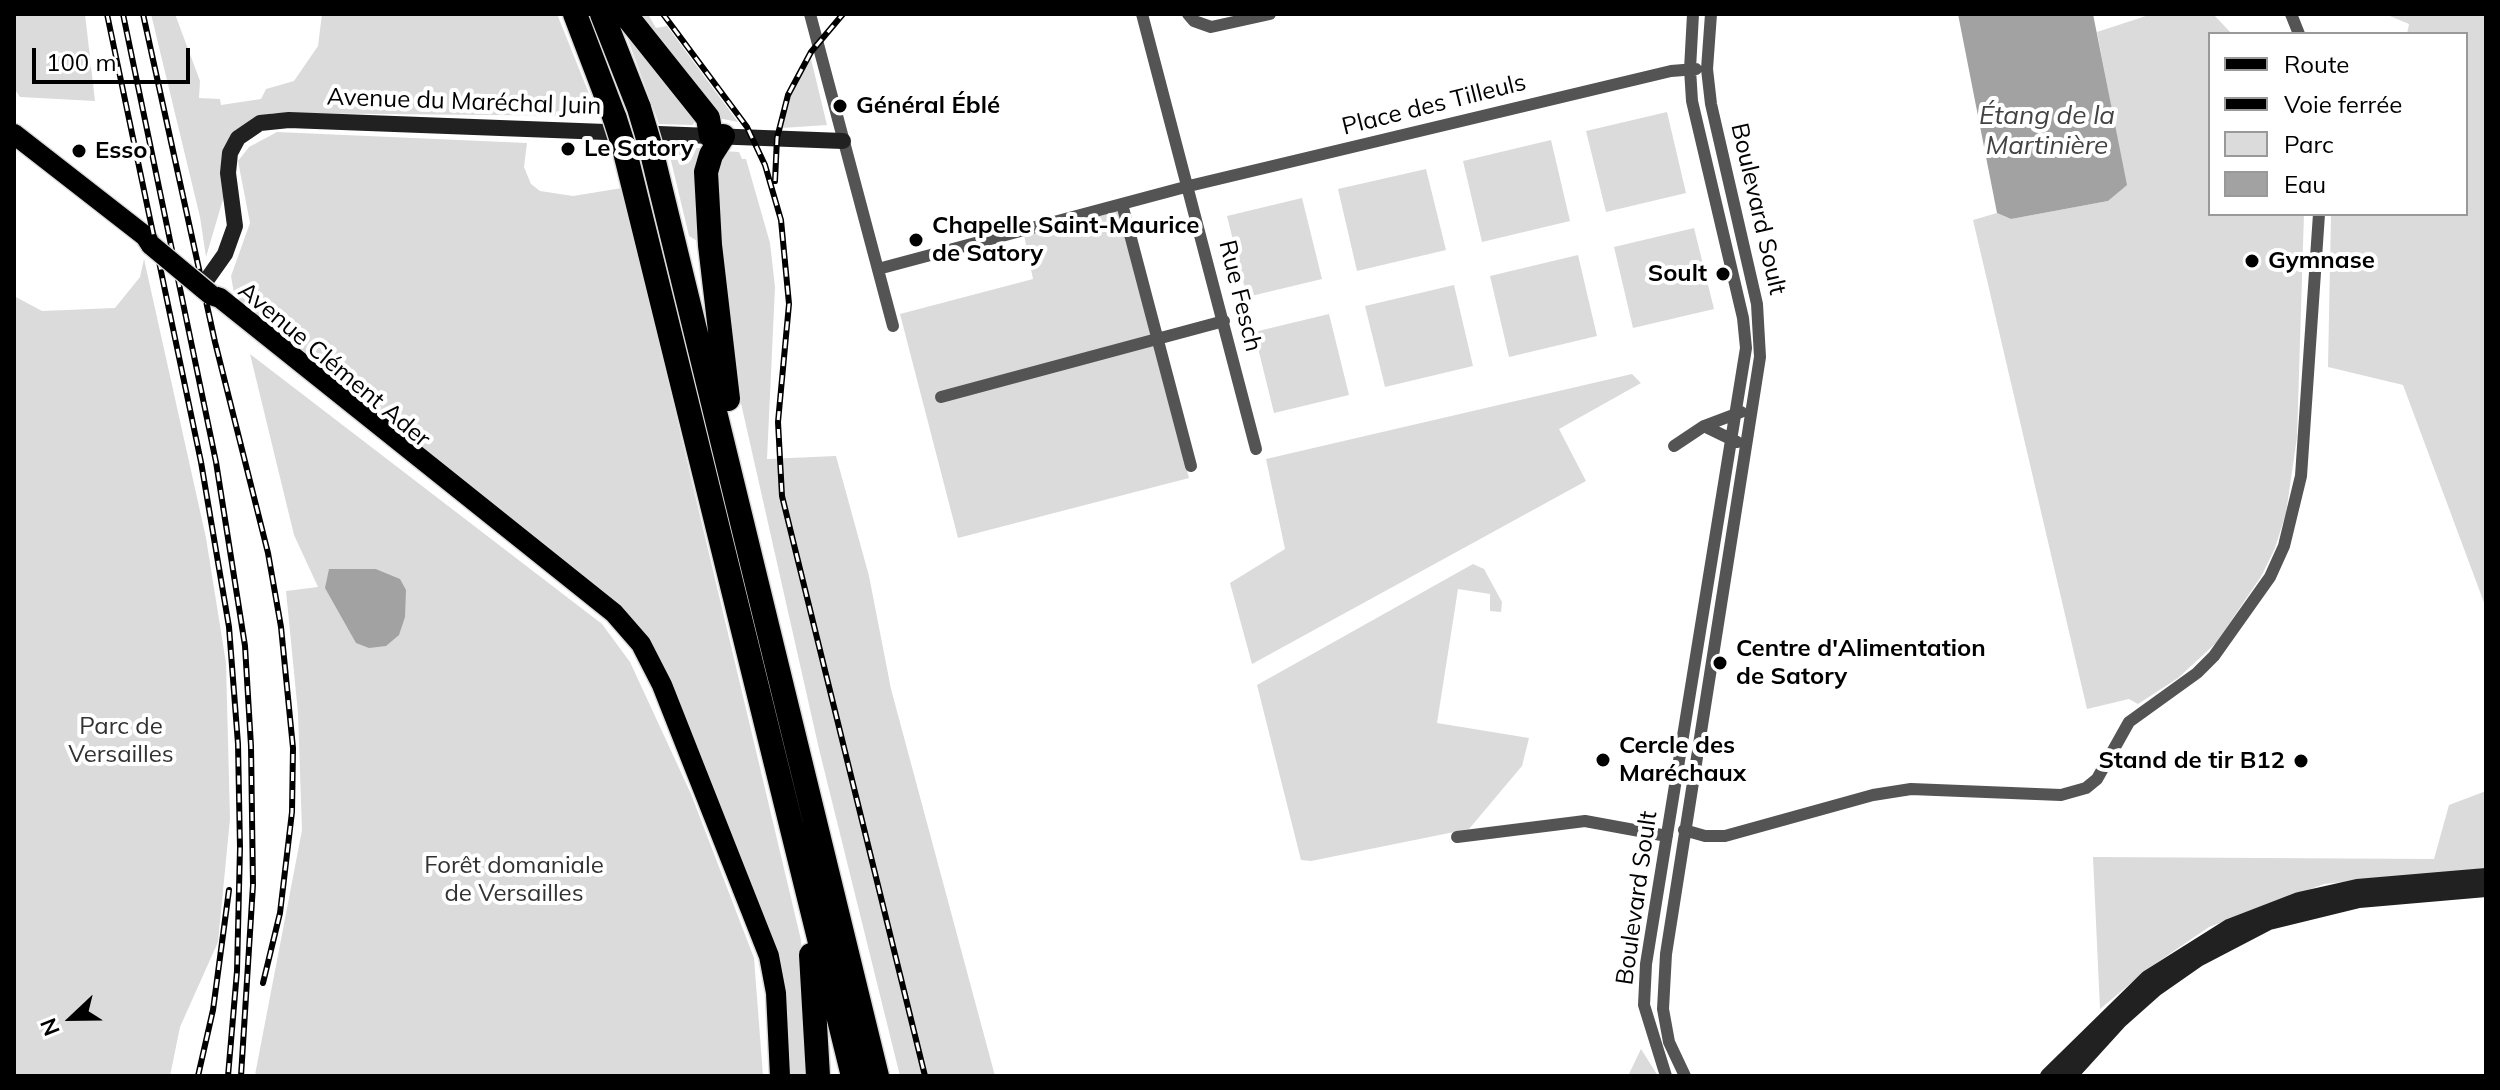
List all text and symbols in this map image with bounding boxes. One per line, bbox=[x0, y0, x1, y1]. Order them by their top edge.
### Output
scale bar bbox=[36, 32, 194, 82]
legend bbox=[2208, 32, 2468, 216]
text: 100 m bbox=[46, 47, 117, 77]
text: Route bbox=[2284, 49, 2349, 79]
street label: Place des Tilleuls bbox=[1339, 68, 1529, 142]
street label: Avenue du Maréchal Juin bbox=[326, 83, 602, 121]
text: Voie ferrée bbox=[2284, 89, 2402, 119]
place label: Général Éblé bbox=[856, 92, 1000, 120]
marker: Général Éblé bbox=[831, 97, 849, 115]
water label: Étang de la Martinière bbox=[1979, 100, 2115, 162]
street label: Boulevard Soult bbox=[1724, 120, 1792, 298]
text: Parc bbox=[2284, 129, 2334, 159]
place label: Le Satory bbox=[584, 135, 694, 163]
place label: Esso bbox=[95, 137, 147, 165]
marker: Le Satory bbox=[559, 140, 577, 158]
marker: Esso bbox=[70, 142, 88, 160]
text: Eau bbox=[2284, 169, 2326, 199]
place label: Chapelle Saint-Maurice de Satory bbox=[932, 212, 1199, 268]
marker: Chapelle Saint-Maurice de Satory bbox=[907, 231, 925, 249]
street label: Rue Fesch bbox=[1212, 237, 1268, 355]
place label: Gymnase bbox=[2268, 247, 2375, 275]
marker: Gymnase bbox=[2243, 252, 2261, 270]
place label: Soult bbox=[1648, 260, 1707, 288]
marker: Soult bbox=[1714, 265, 1732, 283]
street label: Avenue Clément Ader bbox=[232, 276, 436, 454]
place label: Centre d'Alimentation de Satory bbox=[1736, 635, 1986, 691]
marker: Centre d'Alimentation de Satory bbox=[1711, 654, 1729, 672]
park label: Parc de Versailles bbox=[68, 713, 174, 769]
place label: Cercle des Maréchaux bbox=[1619, 732, 1746, 788]
place label: Stand de tir B12 bbox=[2098, 747, 2285, 775]
marker: Cercle des Maréchaux bbox=[1594, 751, 1612, 769]
marker: Stand de tir B12 bbox=[2292, 752, 2310, 770]
street label: Boulevard Soult bbox=[1611, 809, 1663, 987]
park label: Forêt domaniale de Versailles bbox=[424, 852, 604, 908]
north arrow bbox=[32, 978, 112, 1058]
text: N bbox=[34, 1014, 66, 1040]

